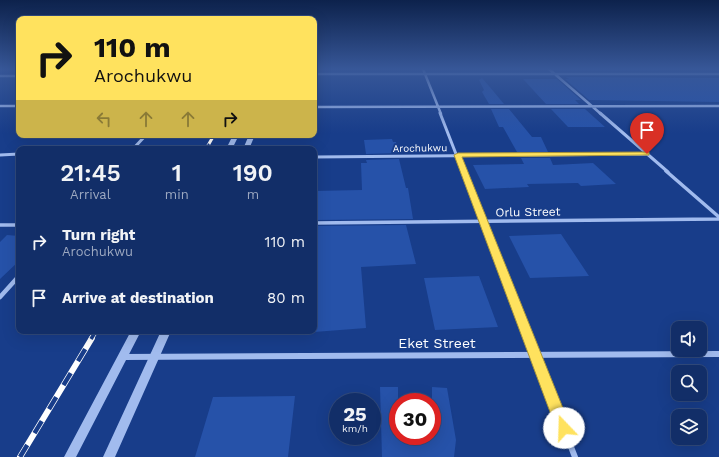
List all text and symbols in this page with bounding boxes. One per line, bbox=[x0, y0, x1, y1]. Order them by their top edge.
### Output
text: 110 m bbox=[94, 31, 171, 64]
icon: right bbox=[28, 32, 80, 84]
text: Arochukwu bbox=[94, 65, 192, 86]
icon: left bbox=[93, 108, 115, 130]
icon: ahead bbox=[135, 108, 157, 130]
icon: ahead bbox=[177, 108, 199, 130]
icon: right bbox=[219, 108, 241, 130]
pin bbox=[630, 113, 664, 154]
icon: arrive bbox=[636, 119, 658, 141]
street label: Arochukwu bbox=[393, 142, 447, 154]
text: 21:45 bbox=[60, 159, 121, 187]
text: 1 bbox=[172, 159, 182, 187]
text: 190 bbox=[233, 159, 273, 187]
text: Arrival bbox=[70, 187, 111, 202]
text: min bbox=[165, 187, 189, 202]
text: m bbox=[247, 187, 259, 202]
street label: Orlu Street bbox=[495, 204, 561, 220]
text: Turn right bbox=[62, 226, 135, 244]
icon: right bbox=[28, 231, 50, 253]
text: 110 m bbox=[265, 233, 305, 251]
text: Arochukwu bbox=[62, 244, 133, 259]
icon: arrive bbox=[28, 287, 50, 309]
text: Arrive at destination bbox=[62, 289, 214, 307]
text: 80 m bbox=[267, 289, 305, 307]
map controls bbox=[671, 321, 707, 445]
button: sound bbox=[671, 321, 707, 357]
street label: Eket Street bbox=[398, 335, 476, 351]
button: search bbox=[671, 365, 707, 401]
speed limit sign: 30 bbox=[389, 393, 441, 445]
text: 25 bbox=[343, 402, 367, 426]
position arrow bbox=[543, 407, 585, 449]
button: layers bbox=[671, 409, 707, 445]
text: km/h bbox=[342, 423, 368, 434]

